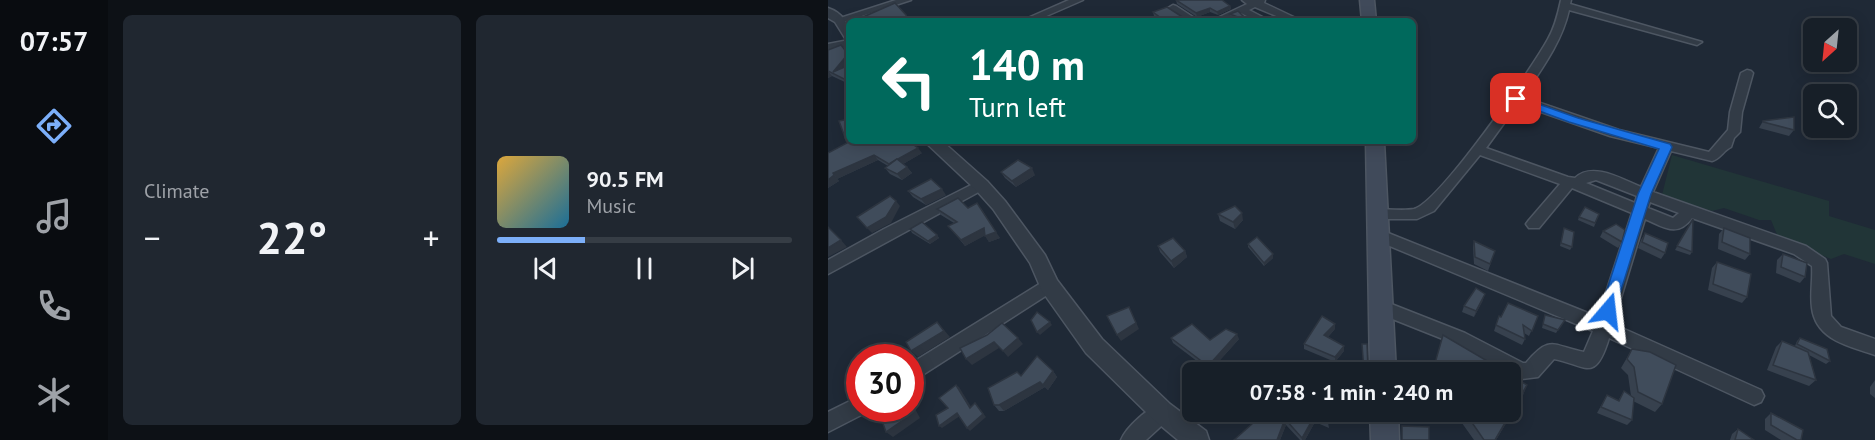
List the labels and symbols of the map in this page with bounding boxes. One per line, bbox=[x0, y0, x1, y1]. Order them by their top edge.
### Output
north arrow bbox=[1803, 18, 1857, 72]
pin bbox=[1490, 73, 1541, 124]
position arrow bbox=[1576, 279, 1640, 343]
speed limit sign: 30 bbox=[846, 344, 924, 422]

